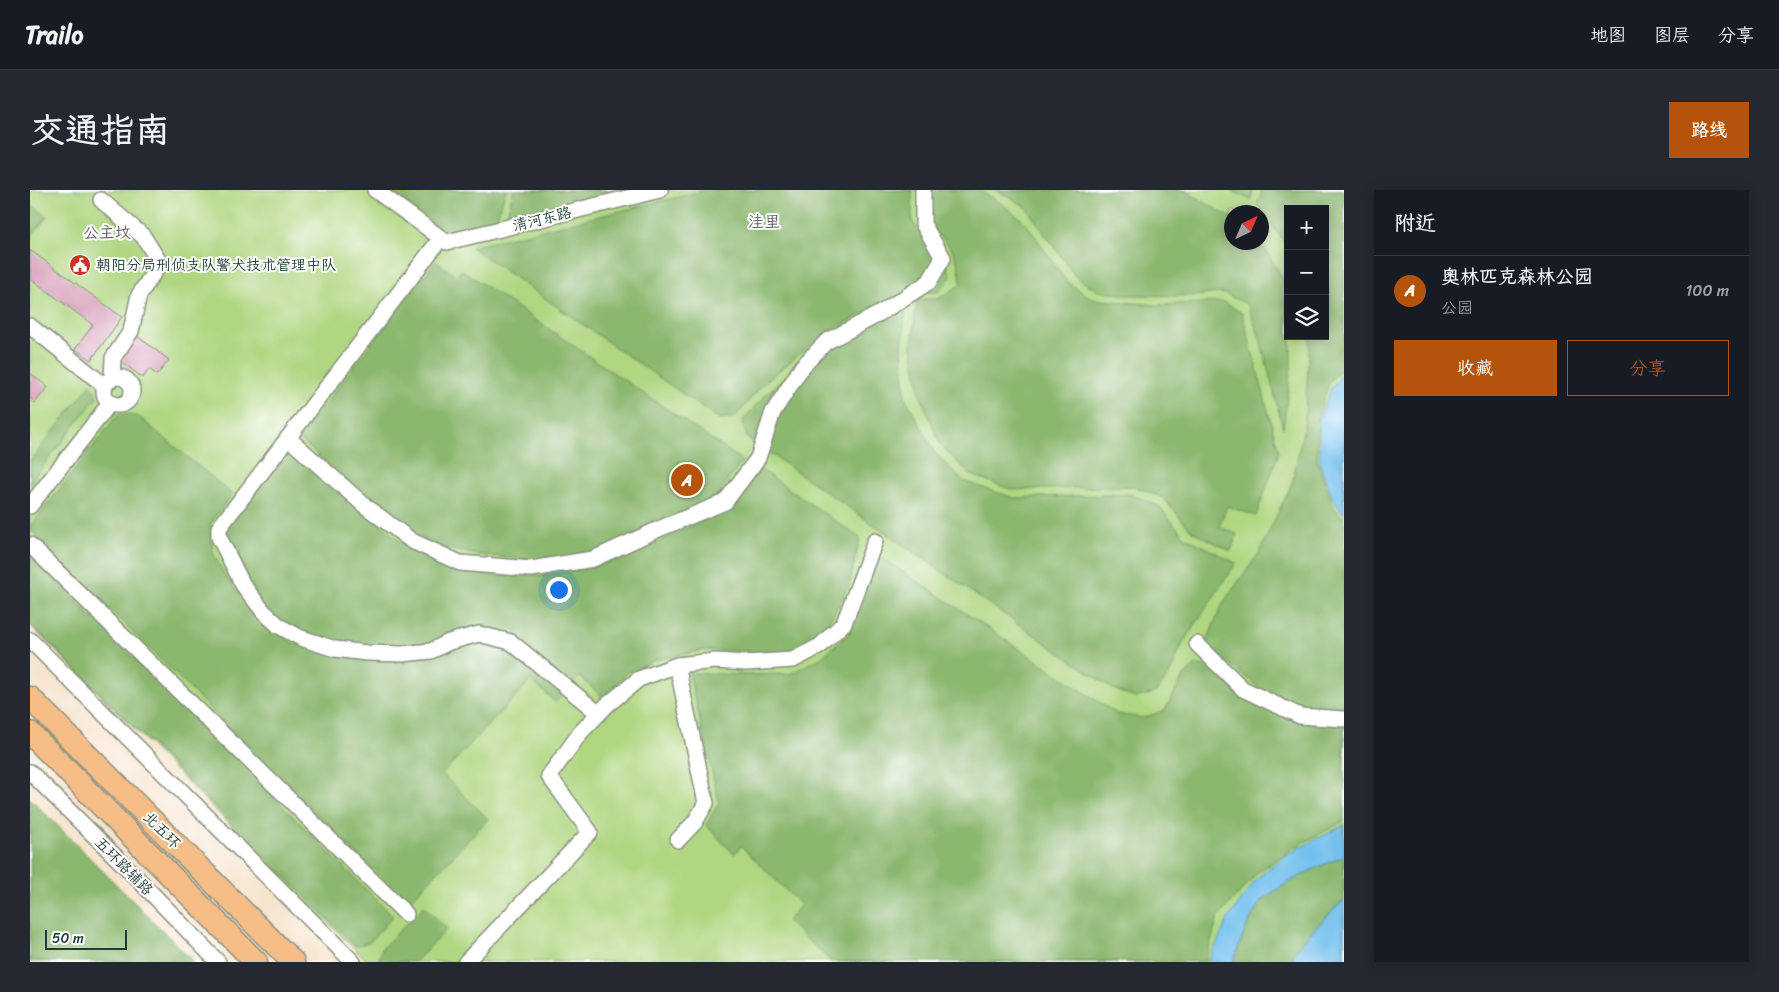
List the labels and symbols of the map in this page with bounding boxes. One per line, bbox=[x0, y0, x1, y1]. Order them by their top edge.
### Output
street label: 清河东路 bbox=[510, 199, 574, 239]
north arrow bbox=[1224, 205, 1269, 250]
district label: 洼里 bbox=[748, 207, 780, 236]
district label: 公主坟 bbox=[83, 218, 131, 247]
place label: 朝阳分局刑侦支队警犬技术管理中队 bbox=[96, 252, 336, 278]
public building icon: 朝阳分局刑侦支队警犬技术管理中队 bbox=[68, 253, 92, 277]
pin: A bbox=[671, 461, 703, 499]
your location bbox=[546, 577, 572, 603]
street label: 北五环 bbox=[137, 805, 187, 855]
street label: 五环路辅路 bbox=[88, 830, 160, 902]
scale bar bbox=[45, 927, 128, 950]

